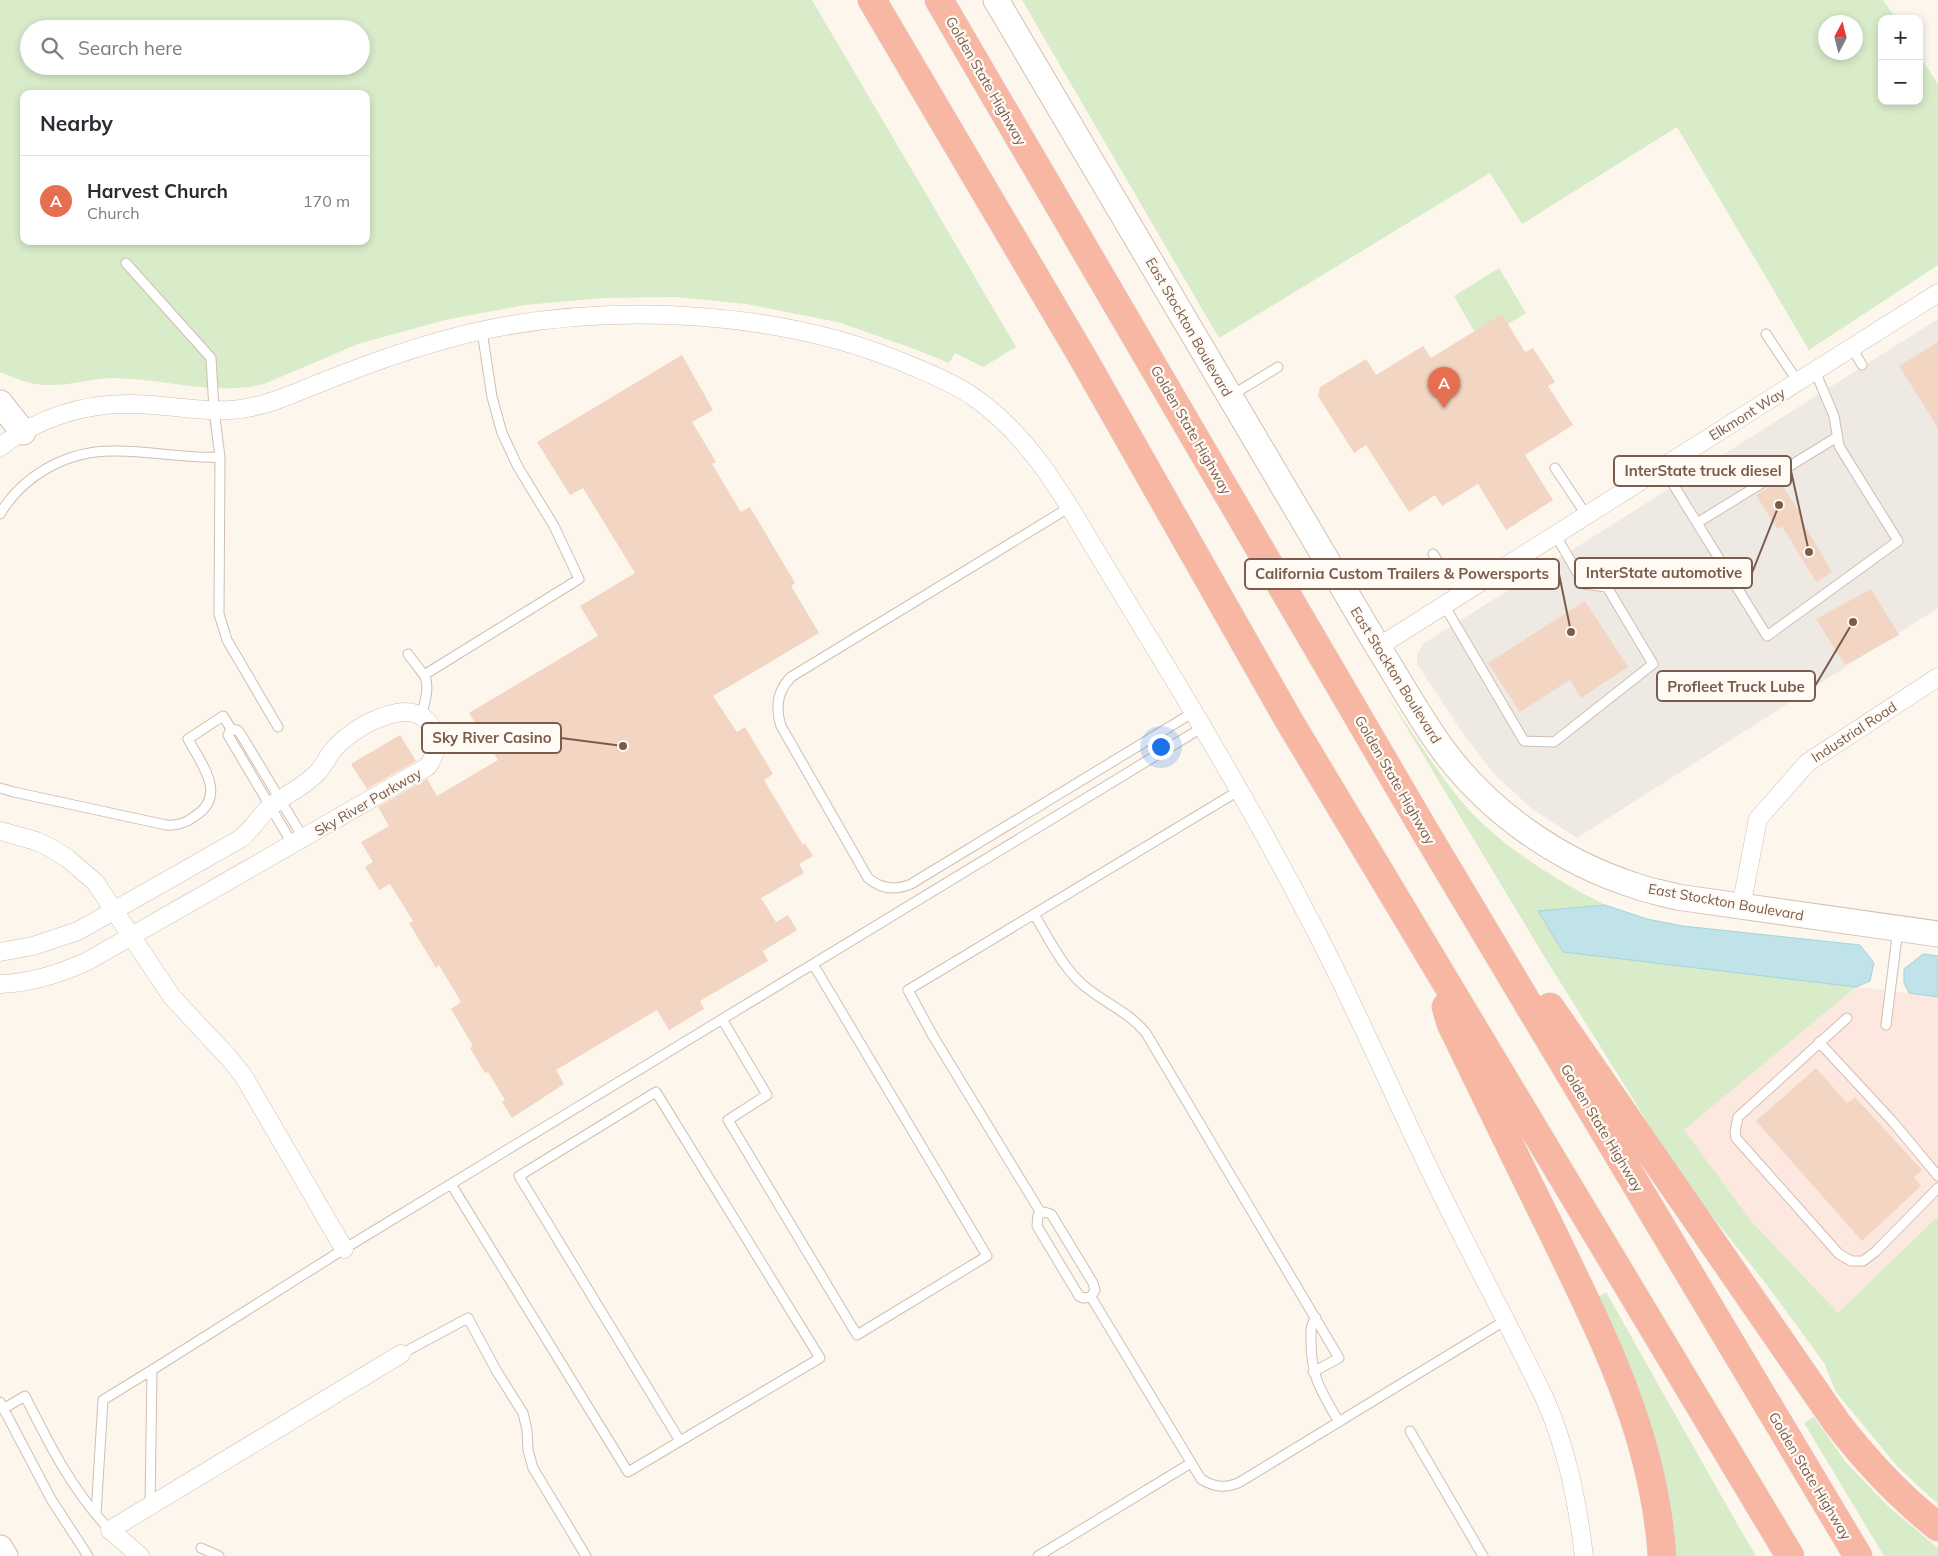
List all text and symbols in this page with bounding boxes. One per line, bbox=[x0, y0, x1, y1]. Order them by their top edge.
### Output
street label: Golden State Highway bbox=[942, 13, 1031, 149]
north arrow bbox=[1818, 15, 1863, 60]
map controls bbox=[1878, 15, 1923, 105]
button: + bbox=[1878, 15, 1923, 60]
search box bbox=[20, 20, 370, 75]
icon: search bbox=[38, 34, 66, 62]
text: Search here bbox=[78, 36, 182, 60]
button: − bbox=[1878, 60, 1923, 105]
text: Nearby bbox=[40, 110, 113, 136]
text: Harvest Church bbox=[87, 179, 228, 203]
text: A bbox=[50, 191, 62, 211]
text: 170 m bbox=[303, 191, 350, 211]
text: Church bbox=[87, 203, 140, 223]
street label: East Stockton Boulevard bbox=[1142, 254, 1236, 400]
street label: Golden State Highway bbox=[1147, 362, 1236, 498]
pin: A bbox=[1428, 367, 1460, 408]
street label: Elkmont Way bbox=[1706, 383, 1789, 445]
callout: InterState truck diesel bbox=[1614, 456, 1791, 486]
text: InterState truck diesel bbox=[1624, 461, 1782, 480]
callout: InterState automotive bbox=[1575, 558, 1752, 588]
callout: California Custom Trailers & Powersports bbox=[1245, 559, 1559, 589]
text: InterState automotive bbox=[1586, 563, 1742, 582]
text: California Custom Trailers & Powersports bbox=[1255, 564, 1549, 583]
street label: East Stockton Boulevard bbox=[1347, 603, 1445, 747]
callout: Profleet Truck Lube bbox=[1657, 671, 1815, 701]
text: Profleet Truck Lube bbox=[1667, 677, 1805, 696]
street label: Industrial Road bbox=[1808, 698, 1900, 766]
street label: Golden State Highway bbox=[1351, 712, 1440, 848]
callout: Sky River Casino bbox=[422, 723, 561, 753]
text: Sky River Casino bbox=[432, 728, 552, 747]
your location bbox=[1148, 734, 1174, 760]
street label: Sky River Parkway bbox=[311, 764, 425, 840]
street label: East Stockton Boulevard bbox=[1647, 879, 1805, 925]
street label: Golden State Highway bbox=[1557, 1061, 1648, 1196]
street label: Golden State Highway bbox=[1765, 1409, 1856, 1544]

